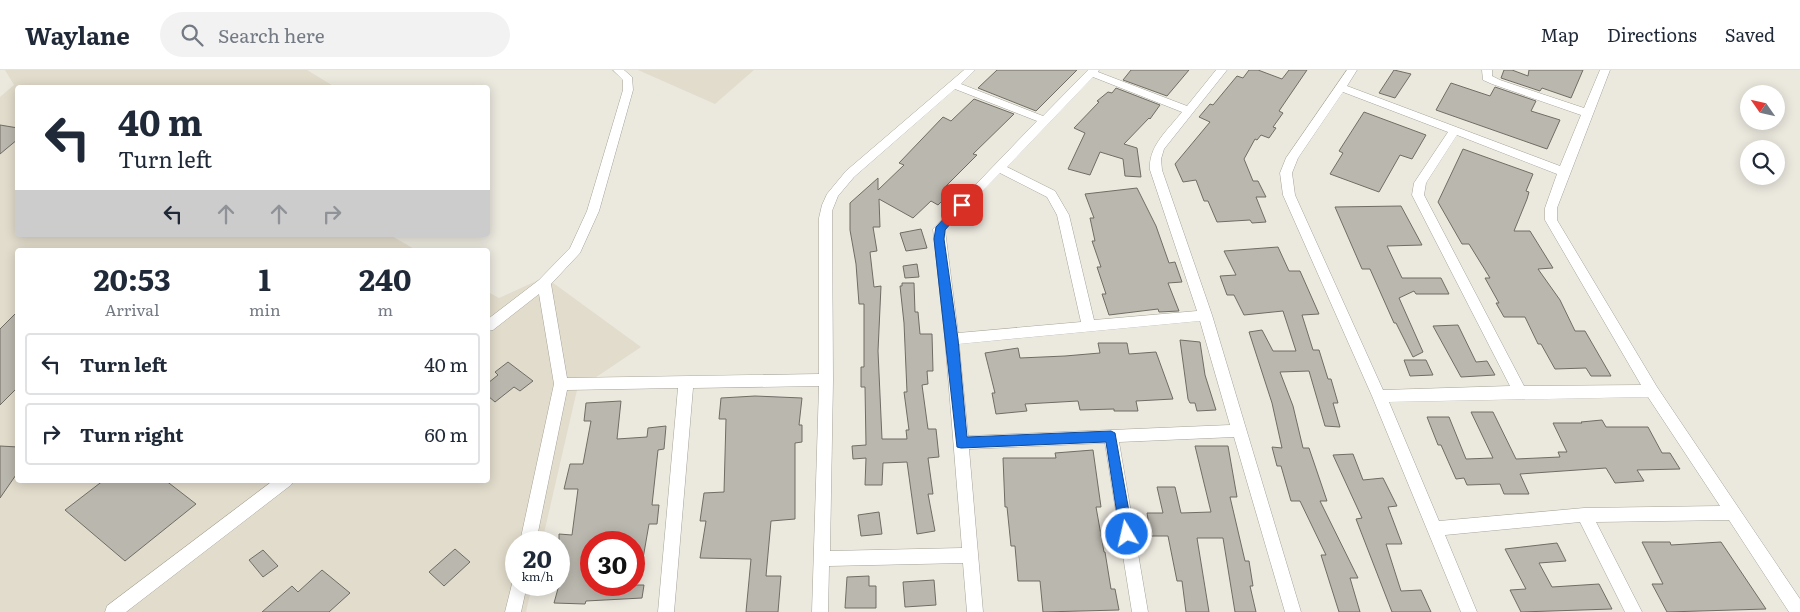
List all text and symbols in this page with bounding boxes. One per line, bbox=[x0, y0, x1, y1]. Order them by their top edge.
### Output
search box bbox=[160, 12, 510, 57]
text: Waylane bbox=[25, 17, 130, 52]
icon: search bbox=[178, 21, 206, 49]
text: Search here bbox=[218, 21, 325, 49]
text: Map bbox=[1541, 21, 1579, 48]
text: Directions bbox=[1607, 21, 1697, 48]
text: Saved bbox=[1725, 21, 1775, 48]
north arrow bbox=[1740, 85, 1785, 130]
map controls bbox=[1740, 85, 1785, 185]
text: 40 m bbox=[118, 95, 203, 147]
icon: left bbox=[35, 105, 100, 170]
button: search bbox=[1740, 140, 1785, 185]
text: Turn left bbox=[118, 142, 212, 175]
pin bbox=[941, 184, 983, 226]
icon: arrive bbox=[948, 191, 976, 219]
icon: left bbox=[159, 200, 187, 228]
icon: ahead bbox=[212, 200, 240, 228]
icon: ahead bbox=[265, 200, 293, 228]
icon: right bbox=[318, 200, 346, 228]
text: 20:53 bbox=[93, 256, 171, 300]
text: 1 bbox=[259, 256, 271, 300]
text: 240 bbox=[359, 256, 412, 300]
text: Arrival bbox=[105, 297, 159, 321]
text: min bbox=[249, 297, 281, 321]
text: m bbox=[377, 297, 393, 321]
icon: left bbox=[37, 350, 65, 378]
text: Turn left bbox=[80, 350, 167, 378]
text: 40 m bbox=[424, 350, 468, 378]
icon: right bbox=[37, 420, 65, 448]
text: Turn right bbox=[80, 420, 184, 448]
text: 60 m bbox=[425, 420, 468, 448]
position arrow bbox=[1100, 507, 1152, 559]
speed limit sign: 30 bbox=[580, 531, 645, 596]
text: 20 bbox=[523, 539, 552, 576]
text: km/h bbox=[522, 567, 553, 585]

